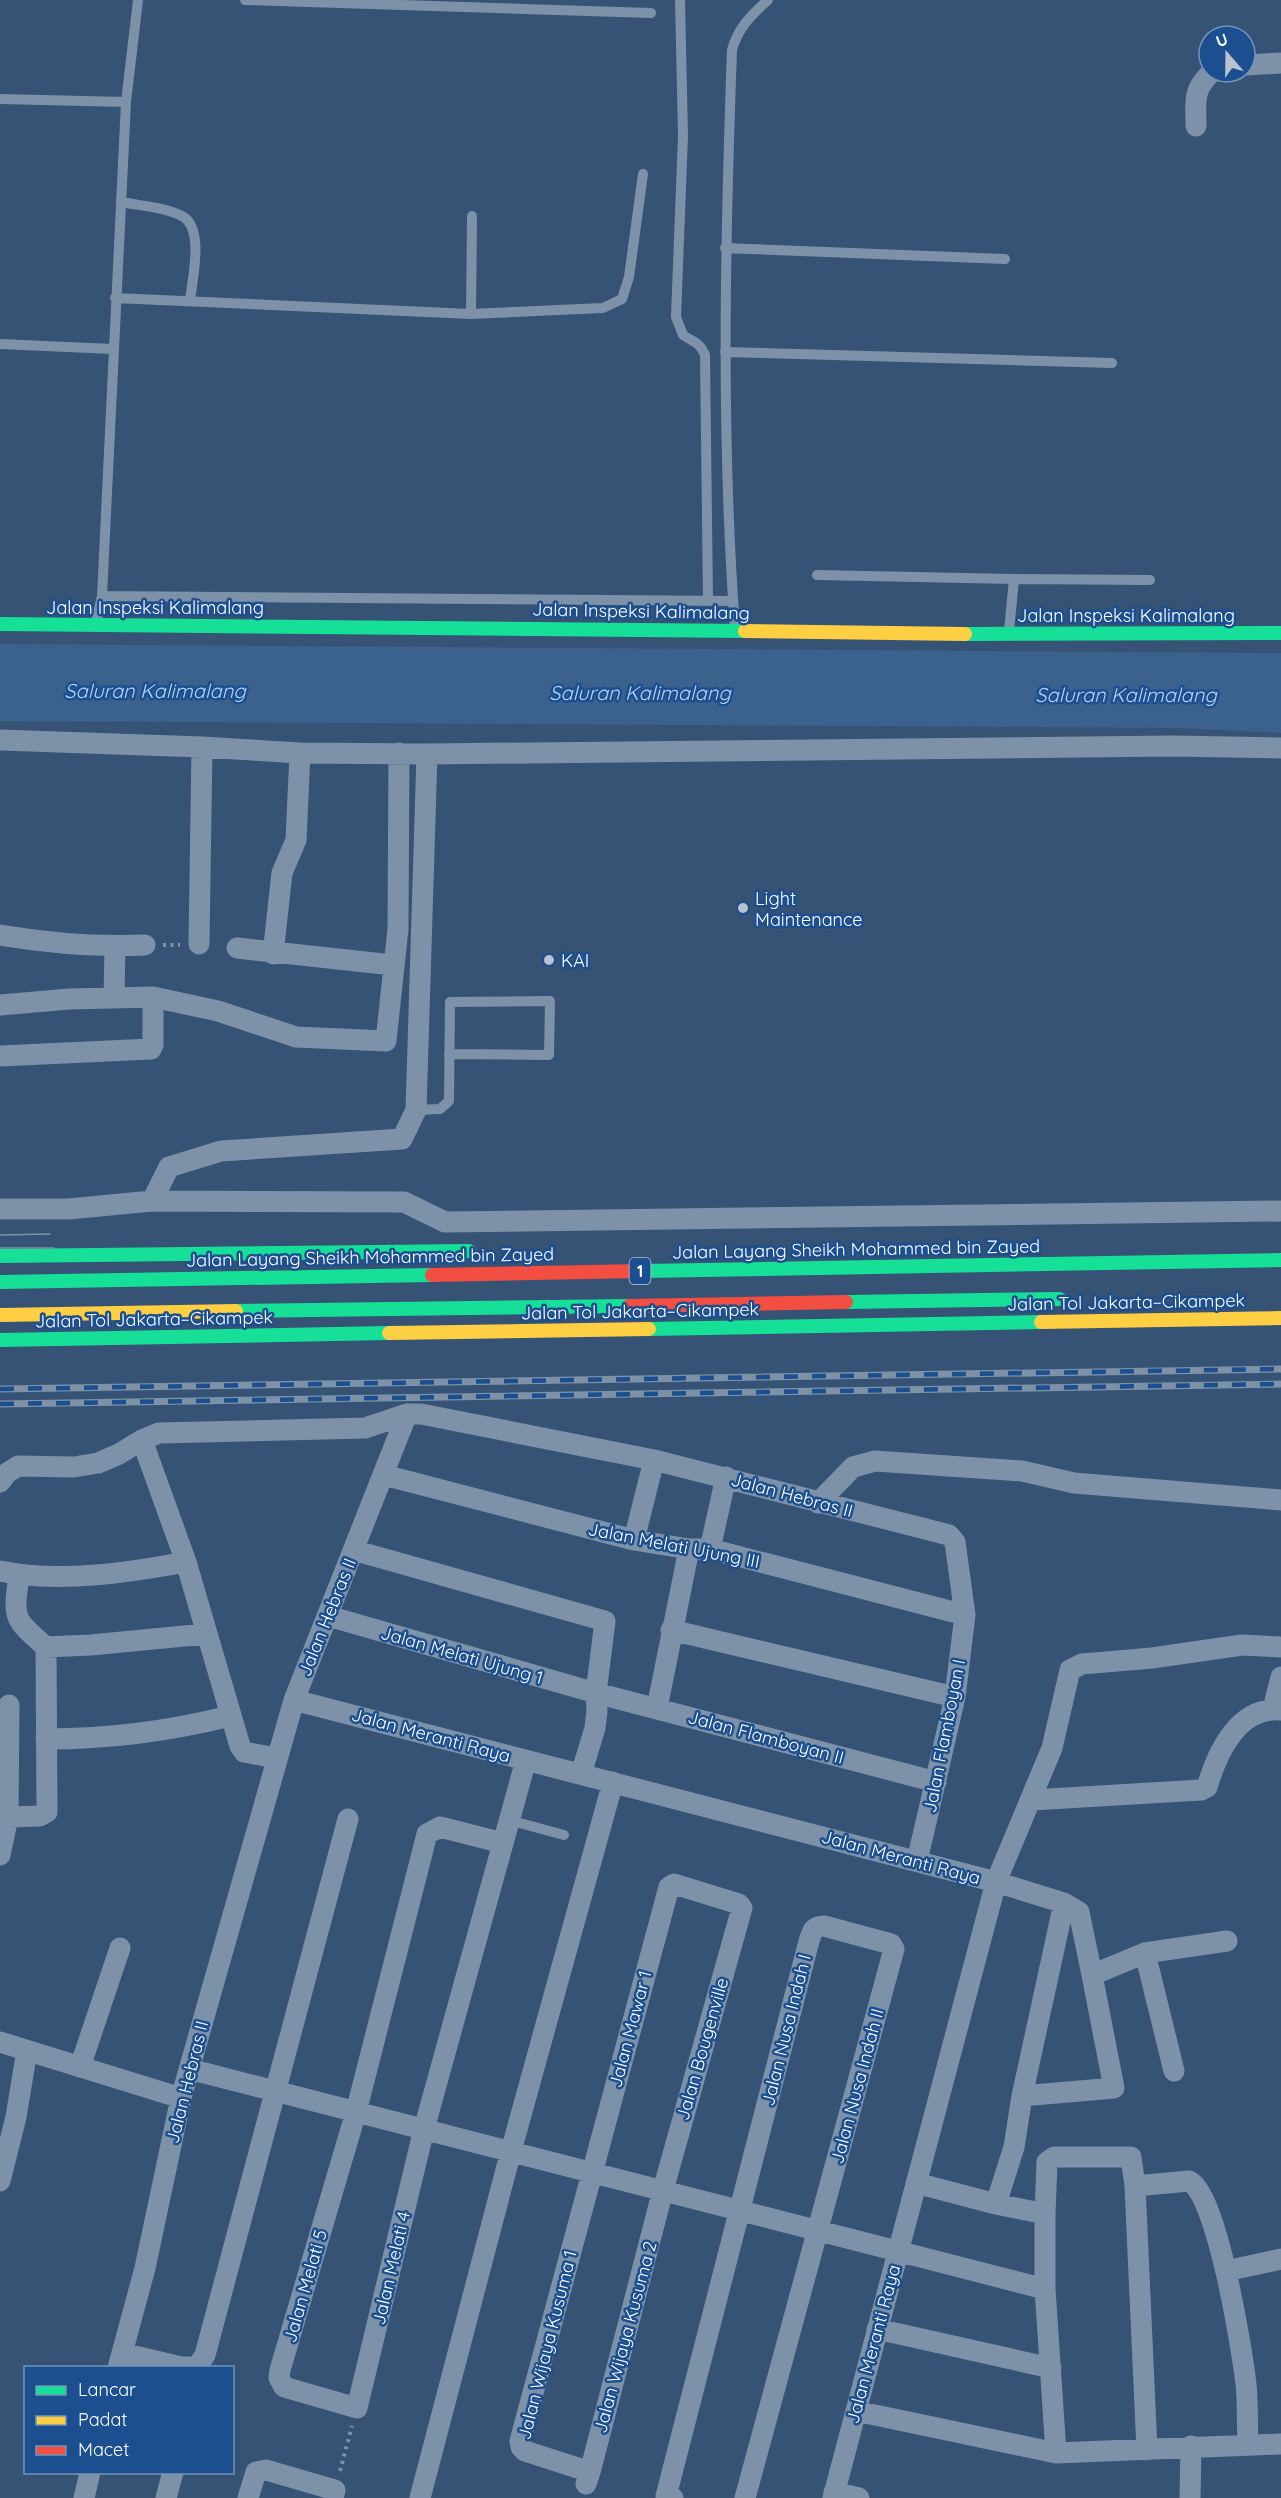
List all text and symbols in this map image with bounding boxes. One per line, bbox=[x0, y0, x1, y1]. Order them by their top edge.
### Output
north arrow bbox=[1197, 24, 1257, 84]
text: U bbox=[1213, 29, 1231, 51]
street label: Jalan Inspeksi Kalimalang bbox=[46, 596, 264, 619]
street label: Jalan Inspeksi Kalimalang bbox=[532, 598, 750, 624]
street label: Jalan Inspeksi Kalimalang bbox=[1017, 604, 1235, 627]
water label: Saluran Kalimalang bbox=[64, 678, 247, 703]
water label: Saluran Kalimalang bbox=[549, 680, 732, 705]
water label: Saluran Kalimalang bbox=[1035, 682, 1218, 707]
place label: Light Maintenance bbox=[755, 887, 862, 931]
marker: Light Maintenance bbox=[736, 901, 750, 915]
place label: KAI bbox=[561, 949, 589, 972]
marker: KAI bbox=[542, 953, 556, 967]
street label: Jalan Layang Sheikh Mohammed bin Zayed bbox=[672, 1234, 1040, 1264]
street label: Jalan Layang Sheikh Mohammed bin Zayed bbox=[186, 1242, 554, 1272]
road number: 1 bbox=[630, 1258, 650, 1284]
street label: Jalan Tol Jakarta–Cikampek bbox=[1007, 1288, 1245, 1316]
street label: Jalan Tol Jakarta–Cikampek bbox=[521, 1297, 759, 1325]
street label: Jalan Tol Jakarta–Cikampek bbox=[35, 1305, 273, 1333]
street label: Jalan Hebras II bbox=[728, 1468, 856, 1522]
street label: Jalan Melati Ujung III bbox=[586, 1517, 762, 1573]
street label: Jalan Hebras II bbox=[293, 1554, 361, 1680]
street label: Jalan Melati Ujung 1 bbox=[378, 1621, 546, 1689]
street label: Jalan Flamboyan I bbox=[918, 1657, 970, 1815]
street label: Jalan Meranti Raya bbox=[349, 1703, 513, 1767]
street label: Jalan Flamboyan II bbox=[686, 1705, 846, 1769]
street label: Jalan Meranti Raya bbox=[819, 1825, 983, 1889]
street label: Jalan Nusa Indah I bbox=[756, 1952, 816, 2108]
street label: Jalan Mawar 1 bbox=[603, 1968, 657, 2090]
street label: Jalan Bougenville bbox=[671, 1975, 733, 2123]
street label: Jalan Nusa Indah II bbox=[825, 2006, 889, 2166]
street label: Jalan Hebras II bbox=[161, 2018, 213, 2146]
street label: Jalan Melati 4 bbox=[367, 2209, 415, 2327]
street label: Jalan Melati 5 bbox=[278, 2227, 332, 2345]
street label: Jalan Wijaya Kusuma 2 bbox=[588, 2239, 662, 2435]
street label: Jalan Wijaya Kusuma 1 bbox=[512, 2248, 582, 2442]
street label: Jalan Meranti Raya bbox=[841, 2262, 905, 2426]
legend bbox=[24, 2366, 234, 2474]
text: Lancar bbox=[78, 2378, 136, 2401]
text: Padat bbox=[78, 2408, 127, 2431]
text: Macet bbox=[78, 2438, 129, 2461]

